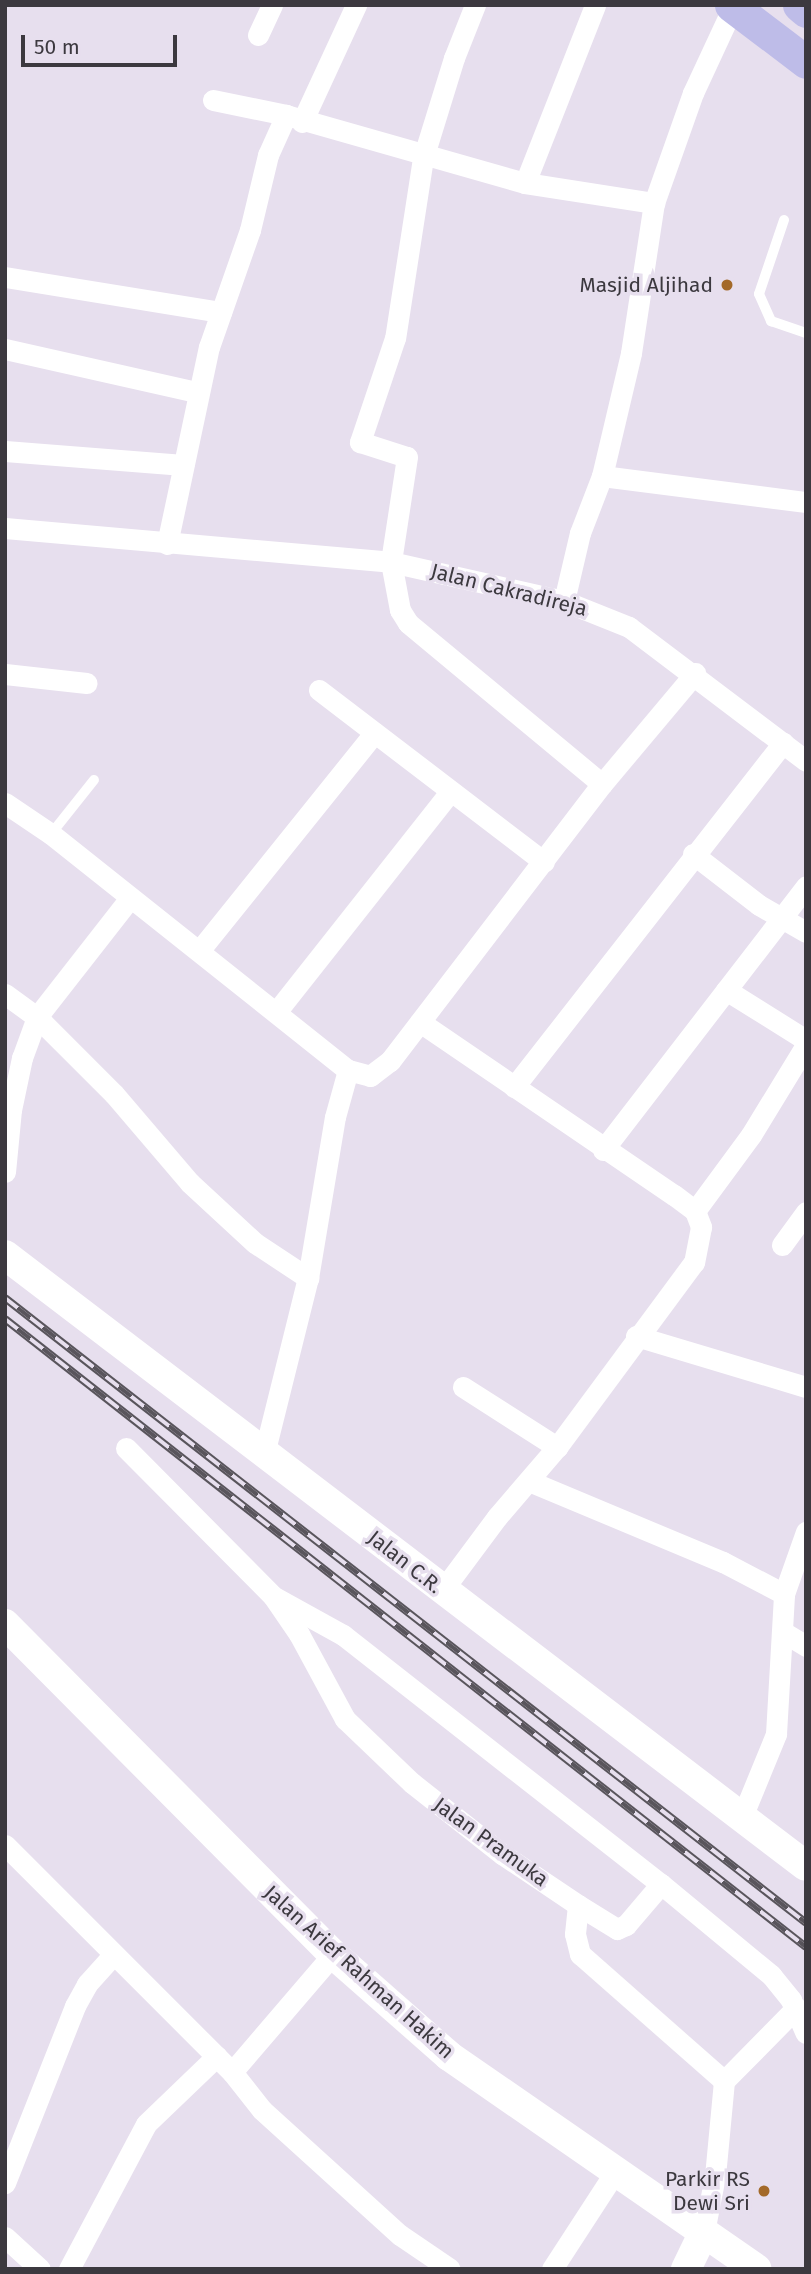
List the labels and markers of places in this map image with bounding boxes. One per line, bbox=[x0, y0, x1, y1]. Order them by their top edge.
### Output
place label: Masjid Aljihad bbox=[579, 272, 713, 298]
marker: Masjid Aljihad bbox=[719, 277, 735, 293]
place label: Parkir RS Dewi Sri bbox=[665, 2166, 750, 2216]
marker: Parkir RS Dewi Sri bbox=[756, 2183, 772, 2199]

